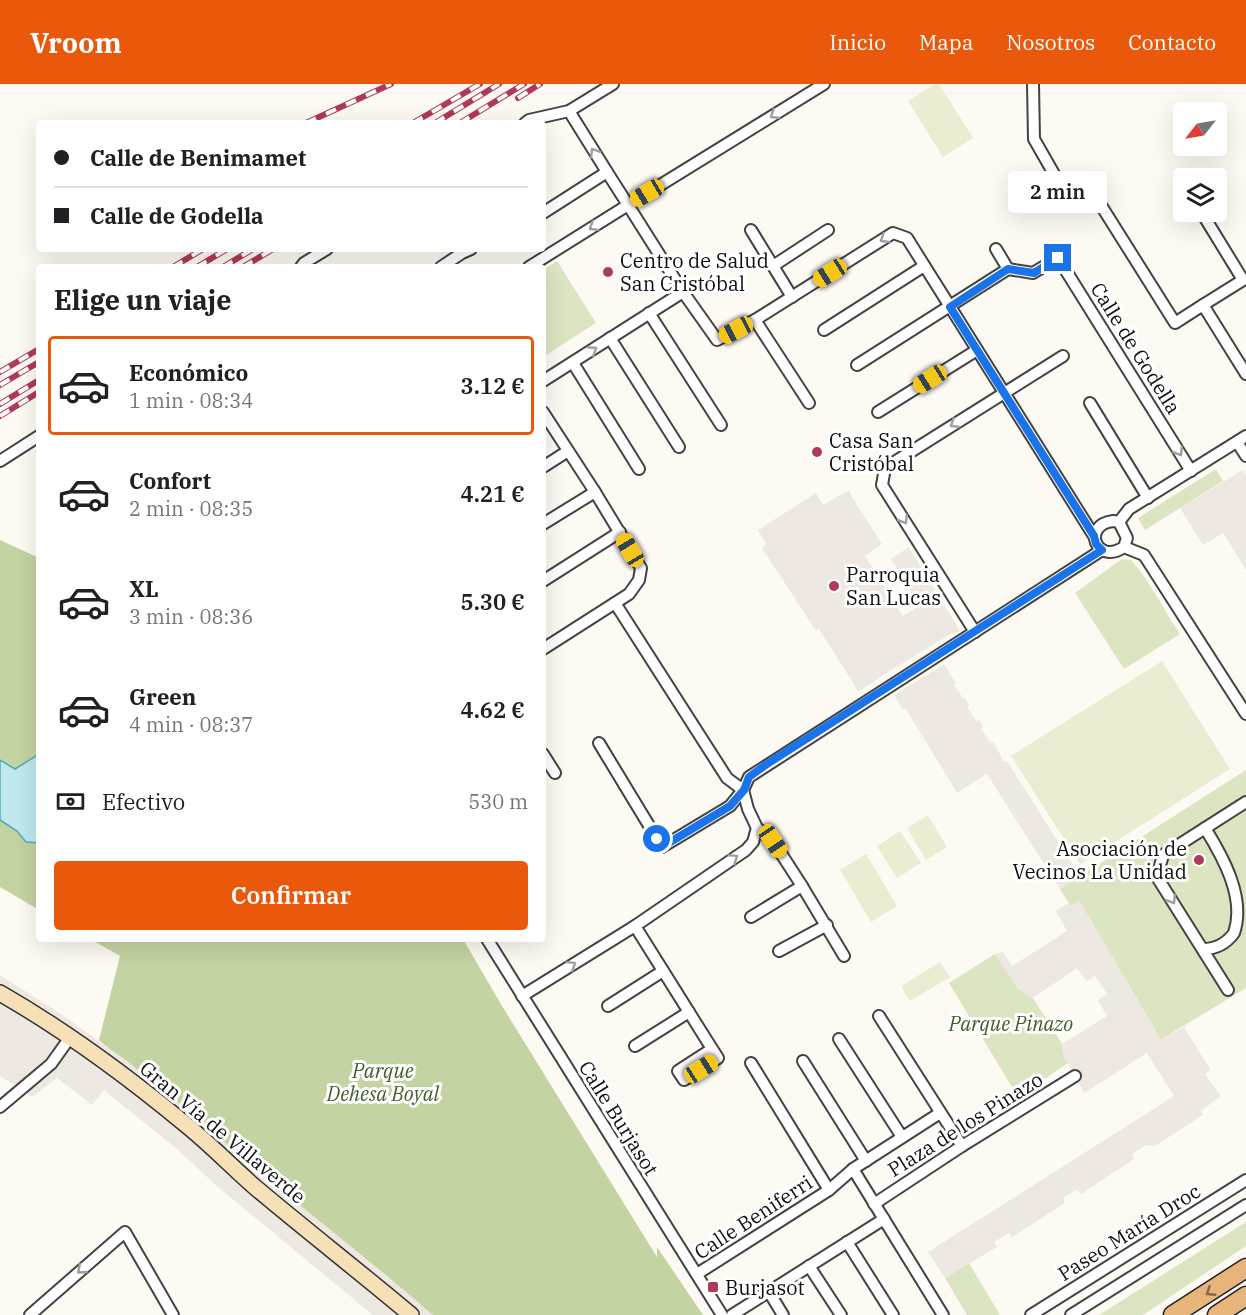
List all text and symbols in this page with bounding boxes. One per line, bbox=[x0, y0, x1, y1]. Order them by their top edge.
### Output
text: Vroom bbox=[30, 24, 122, 61]
text: Inicio bbox=[829, 28, 886, 56]
text: Mapa bbox=[919, 28, 973, 56]
text: Nosotros bbox=[1006, 28, 1095, 56]
text: Contacto bbox=[1128, 28, 1216, 56]
north arrow bbox=[1173, 102, 1227, 156]
map controls bbox=[1173, 102, 1227, 222]
one-way arrow bbox=[770, 107, 781, 118]
text: Calle de Benimamet bbox=[90, 143, 306, 172]
one-way arrow bbox=[591, 147, 602, 158]
button: layers bbox=[1173, 168, 1227, 222]
callout: 2 min bbox=[1008, 171, 1108, 213]
car bbox=[627, 176, 667, 210]
text: 2 min bbox=[1030, 178, 1085, 205]
text: Calle de Godella bbox=[90, 201, 264, 230]
one-way arrow bbox=[589, 219, 599, 231]
one-way arrow bbox=[879, 232, 890, 243]
route end bbox=[1044, 244, 1071, 271]
place label: Centro de Salud San Cristóbal bbox=[620, 247, 769, 297]
car bbox=[810, 256, 850, 290]
marker: Centro de Salud San Cristóbal bbox=[601, 265, 615, 279]
street label: Calle de Godella bbox=[1085, 277, 1187, 419]
text: Elige un viaje bbox=[54, 282, 232, 317]
car bbox=[716, 314, 756, 346]
one-way arrow bbox=[586, 346, 597, 357]
text: Económico bbox=[129, 358, 248, 387]
icon: car bbox=[57, 359, 111, 413]
car bbox=[910, 362, 950, 396]
text: 3.12 € bbox=[461, 371, 525, 400]
text: 1 min · 08:34 bbox=[129, 387, 253, 414]
one-way arrow bbox=[950, 417, 961, 428]
place label: Casa San Cristóbal bbox=[829, 427, 914, 477]
marker: Casa San Cristóbal bbox=[810, 445, 824, 459]
one-way arrow bbox=[1172, 446, 1184, 456]
text: Confort bbox=[129, 466, 211, 495]
icon: car bbox=[57, 467, 111, 521]
text: 4.21 € bbox=[461, 479, 525, 508]
text: 2 min · 08:35 bbox=[129, 495, 253, 522]
one-way arrow bbox=[896, 514, 908, 524]
car bbox=[613, 530, 647, 570]
place label: Parroquia San Lucas bbox=[846, 561, 941, 611]
text: XL bbox=[129, 574, 159, 603]
icon: car bbox=[57, 575, 111, 629]
marker: Parroquia San Lucas bbox=[827, 579, 841, 593]
text: 5.30 € bbox=[461, 587, 525, 616]
text: 3 min · 08:36 bbox=[129, 603, 253, 630]
text: Green bbox=[129, 682, 196, 711]
icon: car bbox=[57, 683, 111, 737]
text: 4.62 € bbox=[461, 695, 525, 724]
text: 4 min · 08:37 bbox=[129, 711, 253, 738]
icon: cash bbox=[54, 785, 87, 818]
text: Efectivo bbox=[102, 787, 185, 816]
text: 530 m bbox=[468, 788, 528, 815]
car bbox=[755, 821, 791, 861]
route start bbox=[643, 825, 670, 852]
place label: Asociación de Vecinos La Unidad bbox=[1013, 835, 1187, 885]
marker: Asociación de Vecinos La Unidad bbox=[1192, 853, 1206, 867]
one-way arrow bbox=[728, 854, 739, 865]
button: Confirmar bbox=[54, 861, 528, 930]
one-way arrow bbox=[1165, 894, 1177, 904]
one-way arrow bbox=[565, 962, 576, 973]
park label: Parque Pinazo bbox=[948, 1010, 1073, 1037]
car bbox=[681, 1052, 721, 1086]
street label: Gran Vía de Villaverde bbox=[134, 1055, 312, 1209]
street label: Calle Burjasot bbox=[573, 1055, 665, 1181]
park label: Parque Dehesa Boyal bbox=[326, 1057, 440, 1107]
street label: Plaza de los Pinazo bbox=[882, 1065, 1048, 1183]
street label: Calle Beniferri bbox=[689, 1169, 817, 1265]
street label: Paseo María Droc bbox=[1053, 1177, 1205, 1287]
one-way arrow bbox=[77, 1263, 88, 1274]
place label: Burjasot bbox=[725, 1274, 805, 1301]
marker: Burjasot bbox=[706, 1280, 720, 1294]
one-way arrow bbox=[1205, 1284, 1216, 1295]

